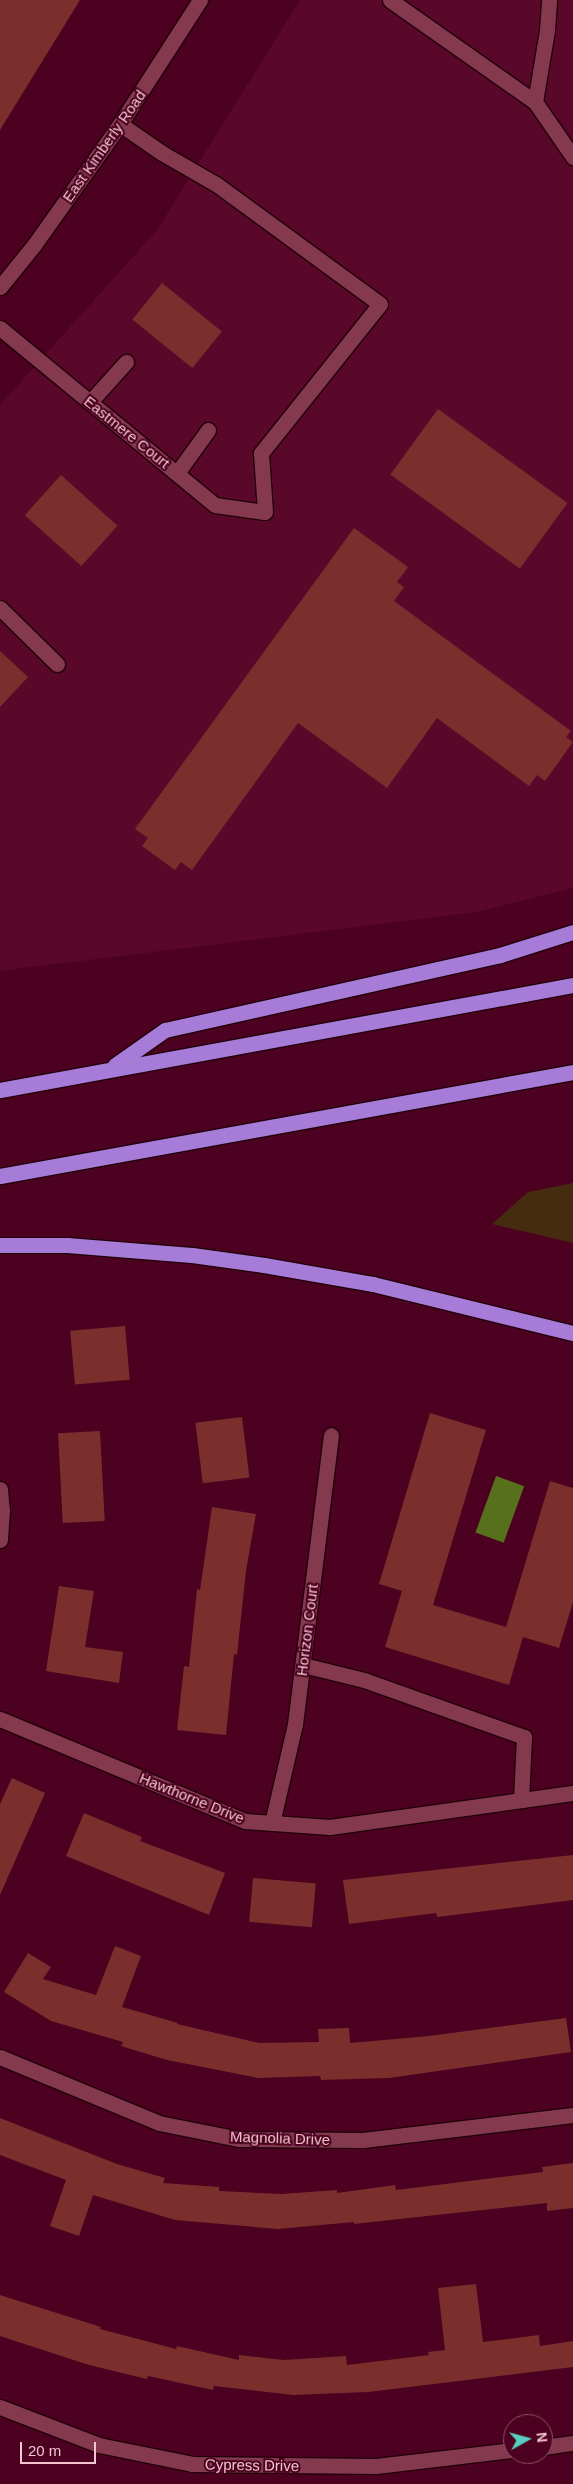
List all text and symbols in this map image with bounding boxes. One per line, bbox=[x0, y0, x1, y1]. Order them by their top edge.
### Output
street label: East Kimberly Road bbox=[59, 87, 149, 205]
street label: Eastmere Court bbox=[81, 392, 173, 472]
street label: Horizon Court bbox=[292, 1583, 322, 1677]
street label: Hawthorne Drive bbox=[137, 1769, 247, 1827]
street label: Magnolia Drive bbox=[230, 2127, 330, 2149]
north arrow bbox=[503, 2414, 553, 2464]
text: N bbox=[533, 2431, 550, 2443]
scale bar bbox=[22, 2432, 99, 2464]
text: 20 m bbox=[28, 2442, 61, 2459]
street label: Cypress Drive bbox=[205, 2455, 299, 2475]

